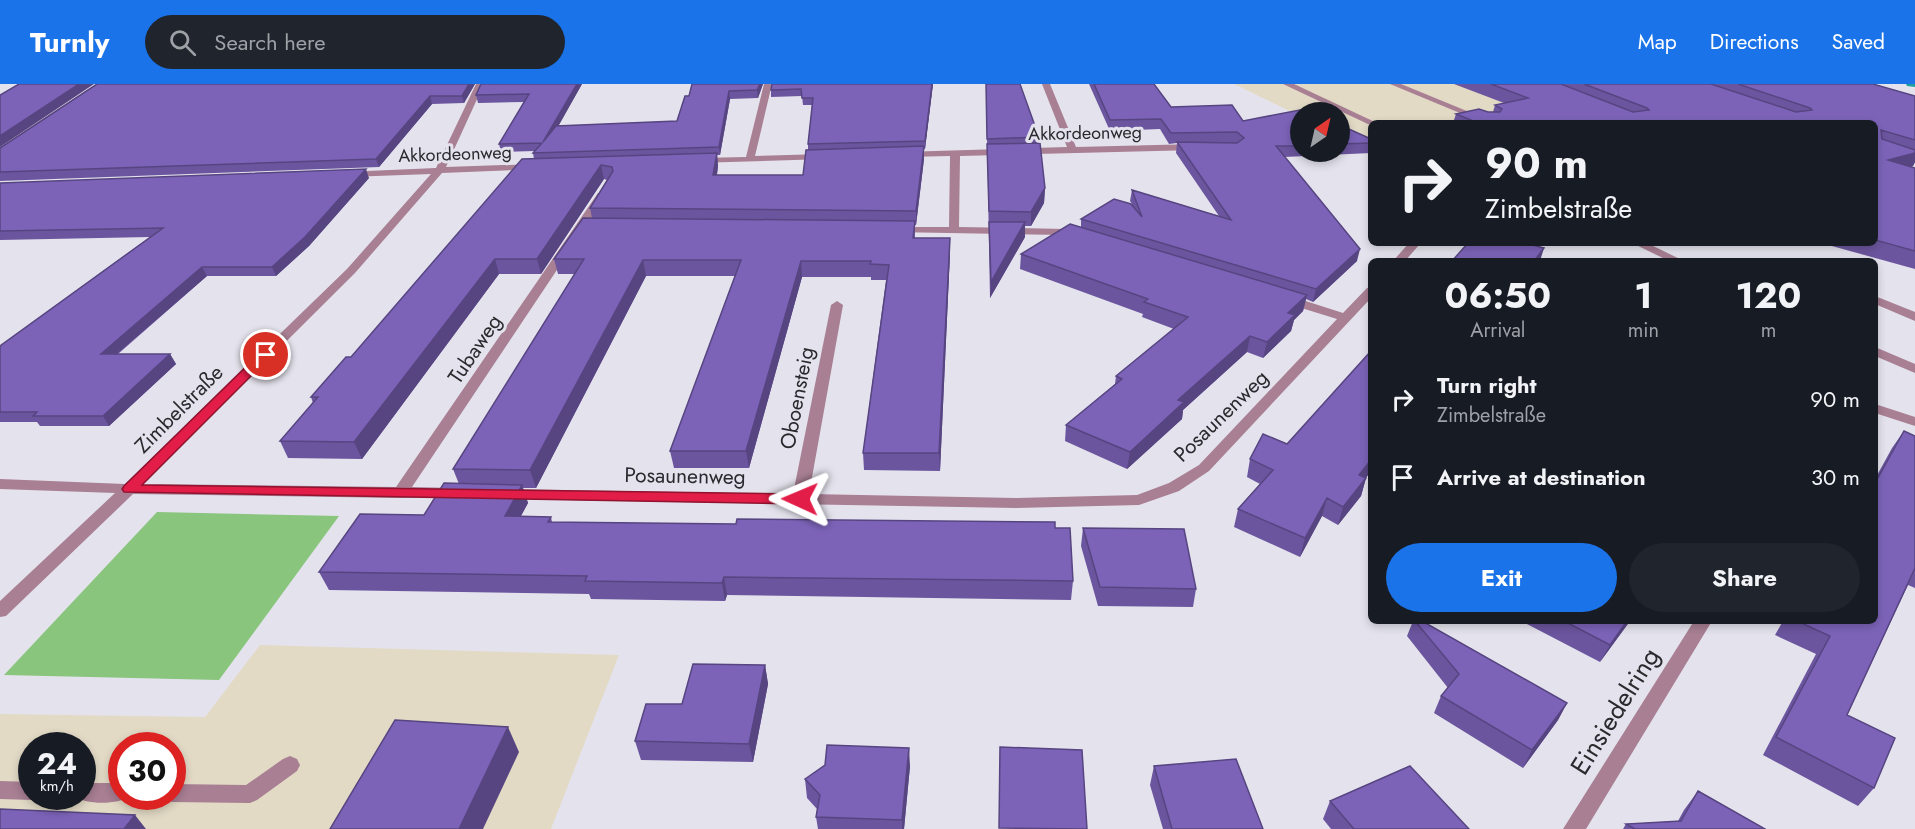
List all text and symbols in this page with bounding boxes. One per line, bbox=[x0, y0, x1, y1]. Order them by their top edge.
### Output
search box bbox=[145, 15, 565, 69]
text: Turnly bbox=[30, 22, 109, 63]
icon: search bbox=[166, 26, 199, 59]
text: Search here bbox=[214, 26, 326, 58]
text: Map bbox=[1638, 27, 1677, 57]
text: Directions bbox=[1710, 27, 1799, 57]
text: Saved bbox=[1832, 27, 1885, 57]
north arrow bbox=[1290, 102, 1350, 162]
map controls bbox=[1290, 102, 1350, 162]
street label: Akkordeonweg bbox=[1028, 119, 1142, 147]
text: 90 m bbox=[1485, 133, 1588, 194]
street label: Akkordeonweg bbox=[398, 139, 512, 169]
icon: right bbox=[1386, 144, 1464, 222]
text: Zimbelstraße bbox=[1485, 189, 1632, 228]
text: 06:50 bbox=[1445, 269, 1551, 321]
text: 1 bbox=[1634, 269, 1653, 321]
text: 120 bbox=[1736, 269, 1801, 321]
street label: Tubaweg bbox=[441, 308, 509, 390]
text: Arrival bbox=[1470, 316, 1525, 345]
text: min bbox=[1628, 316, 1659, 345]
text: m bbox=[1761, 316, 1776, 345]
pin bbox=[240, 329, 291, 380]
icon: arrive bbox=[249, 338, 282, 371]
street label: Oboensteig bbox=[772, 344, 822, 452]
street label: Zimbelstraße bbox=[128, 358, 230, 460]
street label: Posaunenweg bbox=[1167, 363, 1275, 469]
text: Turn right bbox=[1437, 369, 1537, 401]
icon: right bbox=[1386, 383, 1419, 416]
text: 90 m bbox=[1810, 383, 1860, 415]
text: Zimbelstraße bbox=[1437, 401, 1546, 430]
street label: Posaunenweg bbox=[624, 460, 746, 492]
icon: arrive bbox=[1386, 461, 1419, 494]
text: Arrive at destination bbox=[1437, 461, 1646, 493]
text: 30 m bbox=[1811, 461, 1860, 493]
position arrow bbox=[768, 467, 832, 531]
button: Exit bbox=[1386, 543, 1617, 612]
button: Share bbox=[1629, 543, 1860, 612]
street label: Einsiedelring bbox=[1561, 640, 1669, 782]
speed limit sign: 30 bbox=[108, 732, 186, 810]
text: 24 bbox=[37, 742, 77, 785]
text: km/h bbox=[40, 775, 74, 797]

